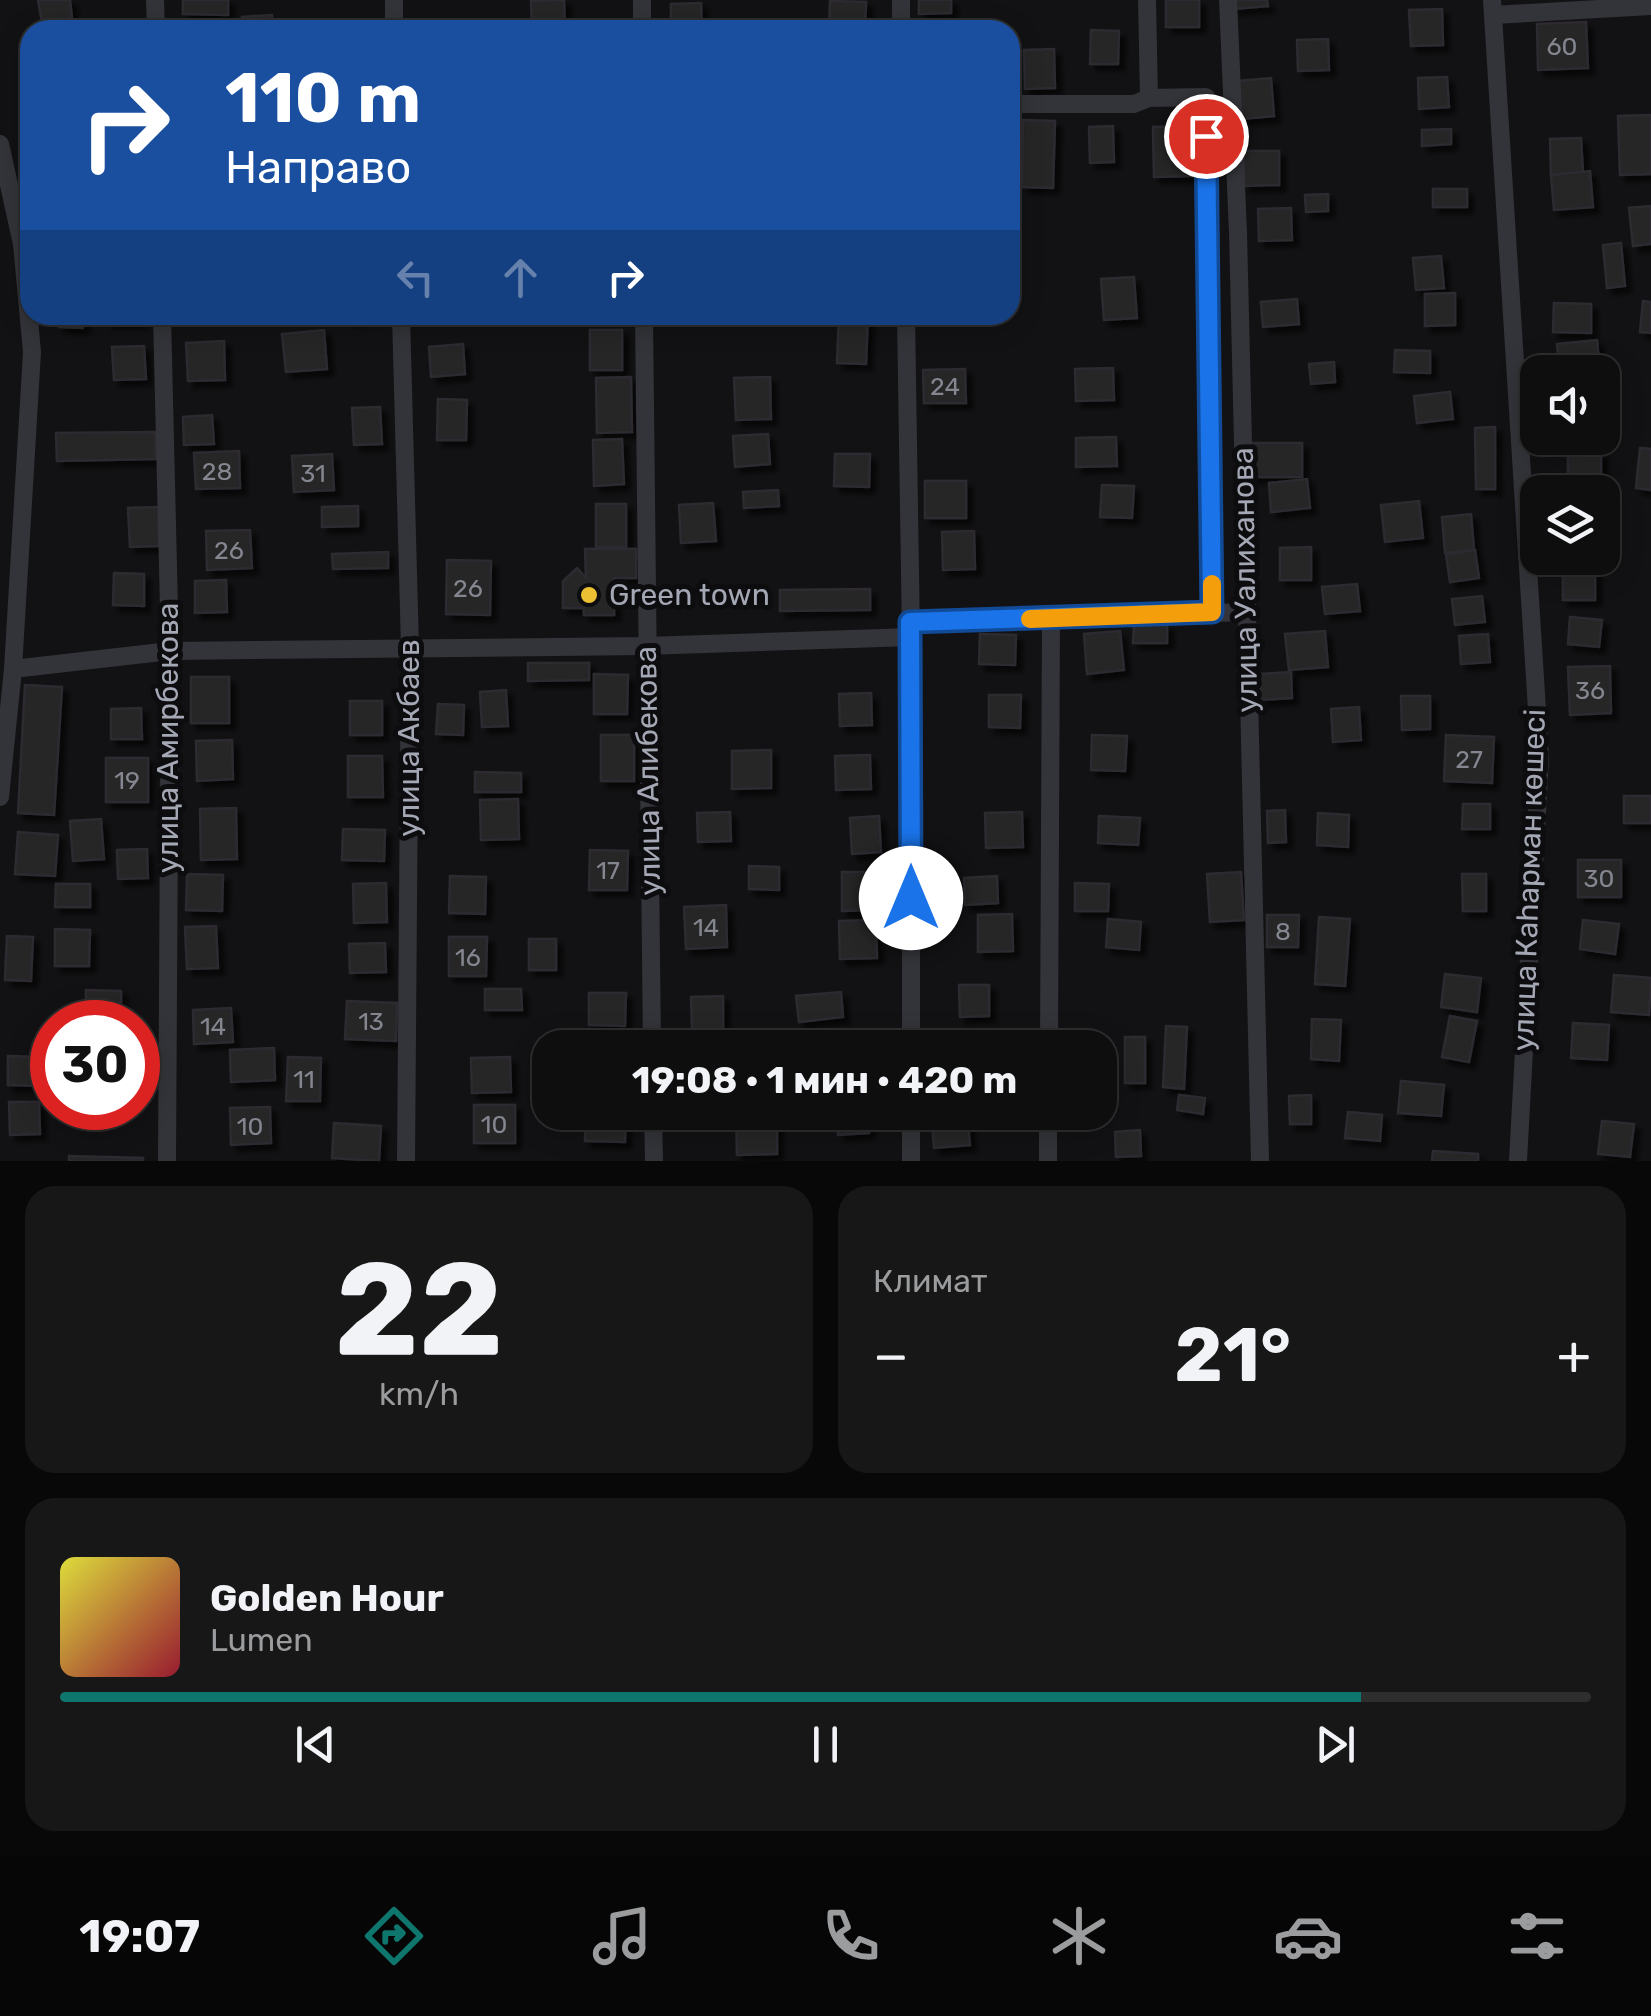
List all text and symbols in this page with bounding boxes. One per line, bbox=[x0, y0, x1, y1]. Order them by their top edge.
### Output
house number: 60 bbox=[1547, 32, 1577, 61]
text: 110 m bbox=[225, 57, 421, 140]
icon: right bbox=[60, 60, 190, 190]
pin bbox=[1164, 94, 1249, 179]
icon: arrive bbox=[1179, 109, 1234, 164]
text: Направо bbox=[225, 141, 411, 194]
icon: left bbox=[388, 250, 443, 305]
icon: ahead bbox=[493, 250, 548, 305]
icon: right bbox=[598, 250, 653, 305]
map controls bbox=[1520, 355, 1620, 575]
button: sound bbox=[1520, 355, 1620, 455]
house number: 24 bbox=[930, 372, 960, 401]
street label: улица Уалиханова bbox=[1225, 447, 1265, 713]
house number: 28 bbox=[202, 457, 232, 486]
house number: 31 bbox=[300, 459, 326, 488]
button: layers bbox=[1520, 475, 1620, 575]
house number: 26 bbox=[214, 536, 244, 565]
house number: 26 bbox=[453, 574, 483, 603]
place label: Green town bbox=[609, 577, 770, 613]
marker: Green town bbox=[578, 584, 600, 606]
street label: улица Амирбекова bbox=[150, 603, 186, 873]
street label: улица Акбаев bbox=[391, 639, 427, 837]
street label: улица Алибекова bbox=[628, 646, 668, 896]
house number: 36 bbox=[1575, 676, 1605, 705]
street label: улица Каһарман көшесі bbox=[1505, 708, 1553, 1052]
house number: 27 bbox=[1455, 745, 1483, 774]
house number: 19 bbox=[114, 766, 140, 795]
position arrow bbox=[859, 846, 963, 950]
house number: 17 bbox=[596, 856, 620, 885]
house number: 30 bbox=[1584, 864, 1614, 893]
house number: 14 bbox=[693, 913, 719, 942]
house number: 8 bbox=[1275, 917, 1291, 946]
house number: 16 bbox=[455, 943, 481, 972]
speed limit sign: 30 bbox=[30, 1000, 160, 1130]
house number: 13 bbox=[358, 1007, 384, 1036]
house number: 14 bbox=[200, 1012, 226, 1041]
text: 19:08 · 1 мин · 420 m bbox=[632, 1057, 1017, 1103]
house number: 11 bbox=[293, 1065, 315, 1094]
house number: 10 bbox=[481, 1110, 507, 1139]
house number: 10 bbox=[237, 1112, 263, 1141]
text: 22 bbox=[334, 1232, 504, 1387]
text: Климат bbox=[873, 1262, 987, 1300]
text: 21° bbox=[1174, 1311, 1291, 1400]
text: − bbox=[873, 1323, 909, 1388]
text: + bbox=[1557, 1323, 1591, 1388]
text: km/h bbox=[379, 1375, 459, 1413]
text: Golden Hour bbox=[210, 1575, 444, 1621]
text: Lumen bbox=[210, 1621, 313, 1659]
icon: previous bbox=[288, 1717, 343, 1772]
icon: pause bbox=[798, 1717, 853, 1772]
icon: next bbox=[1308, 1717, 1363, 1772]
icon: directions bbox=[359, 1901, 429, 1971]
icon: music bbox=[587, 1901, 657, 1971]
icon: phone bbox=[816, 1901, 886, 1971]
icon: climate bbox=[1044, 1901, 1114, 1971]
icon: car bbox=[1273, 1901, 1343, 1971]
icon: filters bbox=[1502, 1901, 1572, 1971]
text: 19:07 bbox=[79, 1910, 200, 1963]

